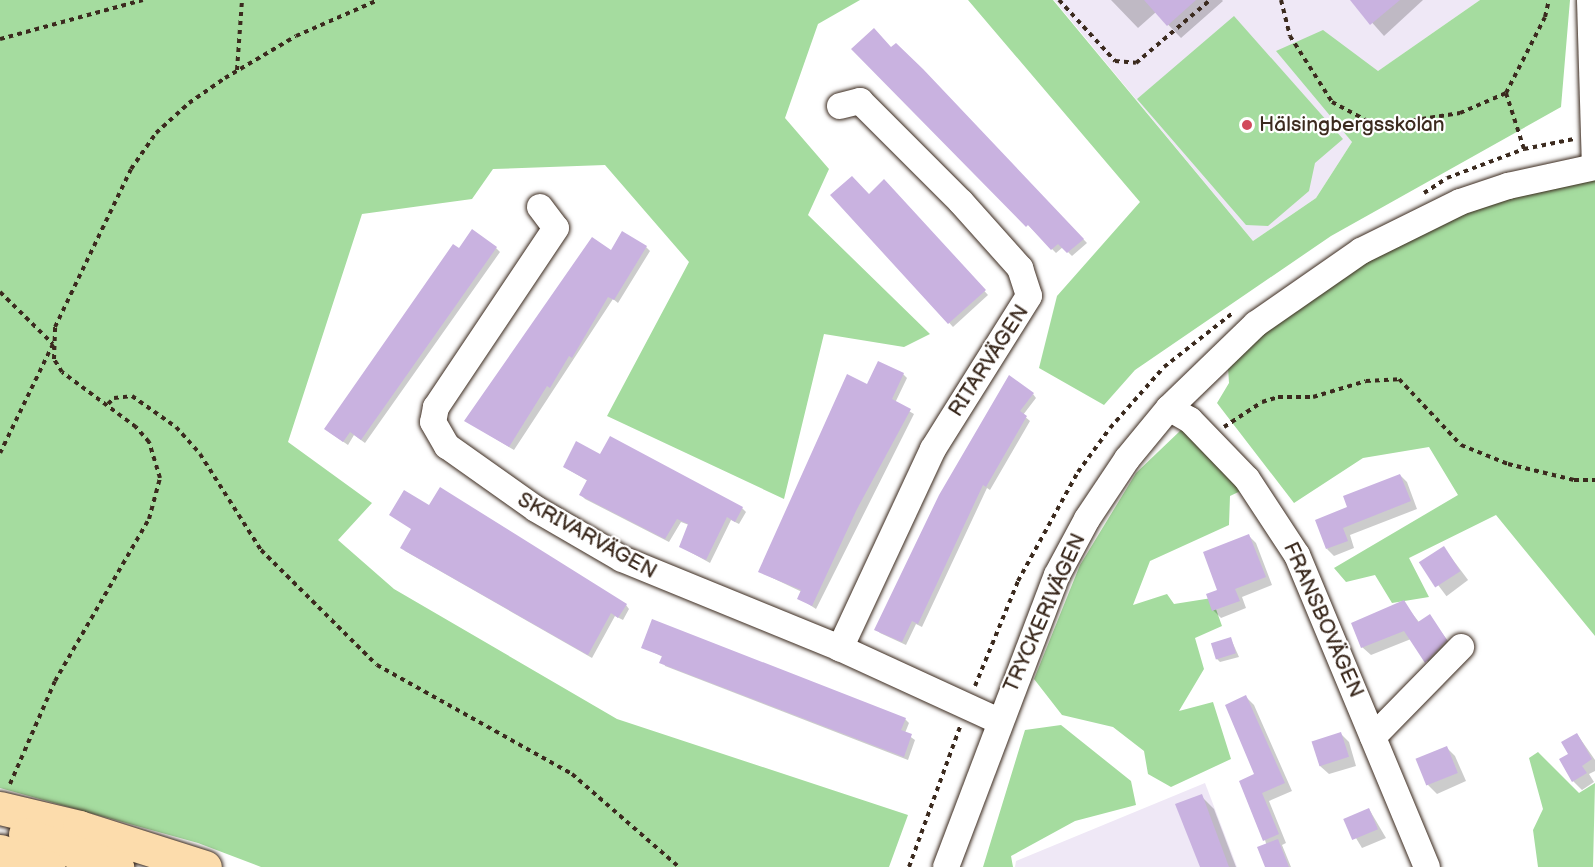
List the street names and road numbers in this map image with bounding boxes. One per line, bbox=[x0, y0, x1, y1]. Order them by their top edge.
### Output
street label: RITARVÄGEN bbox=[944, 300, 1034, 422]
street label: SKRIVARVÄGEN bbox=[513, 487, 661, 585]
street label: TRYCKERIVÄGEN bbox=[999, 530, 1091, 696]
street label: FRANSBOVÄGEN bbox=[1277, 538, 1369, 702]

